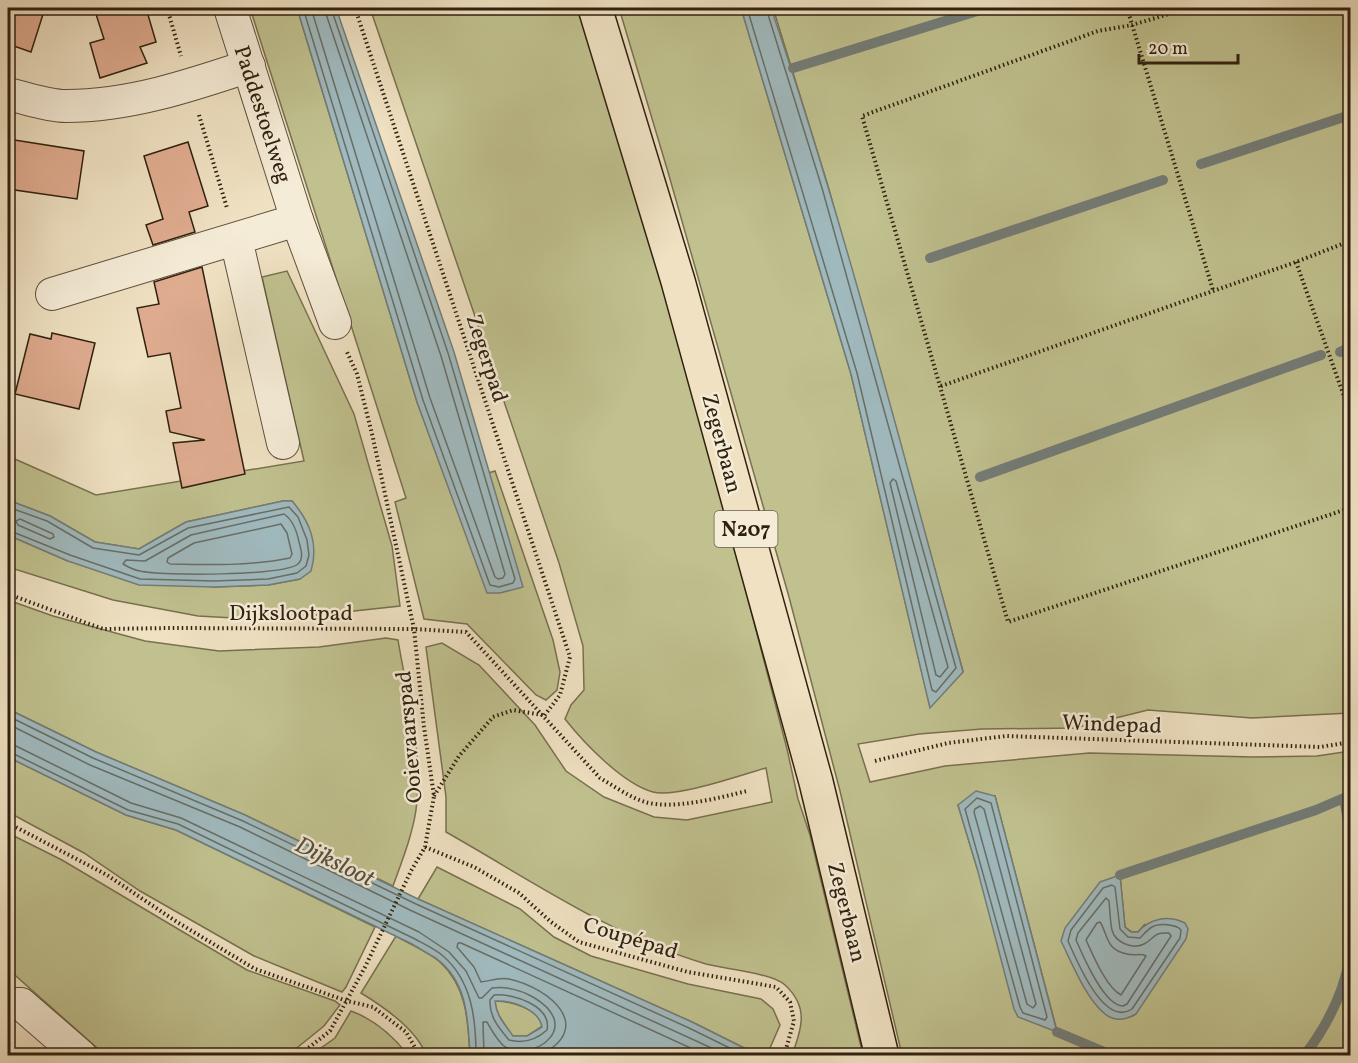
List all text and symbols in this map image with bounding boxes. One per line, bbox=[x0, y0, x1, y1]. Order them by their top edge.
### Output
scale bar bbox=[1139, 27, 1238, 65]
text: 20 m bbox=[1148, 37, 1188, 62]
street label: Paddestoelweg bbox=[225, 42, 298, 188]
street label: Zegerpad bbox=[457, 311, 514, 407]
street label: Zegerbaan bbox=[692, 390, 749, 497]
road number: N207 bbox=[714, 511, 777, 547]
street label: Dijkslootpad bbox=[229, 599, 353, 630]
street label: Ooievaarspad bbox=[389, 669, 432, 804]
street label: Windepad bbox=[1061, 708, 1162, 743]
water label: Dijksloot bbox=[289, 829, 381, 897]
street label: Zegerbaan bbox=[818, 859, 873, 966]
street label: Coupépad bbox=[579, 910, 681, 968]

